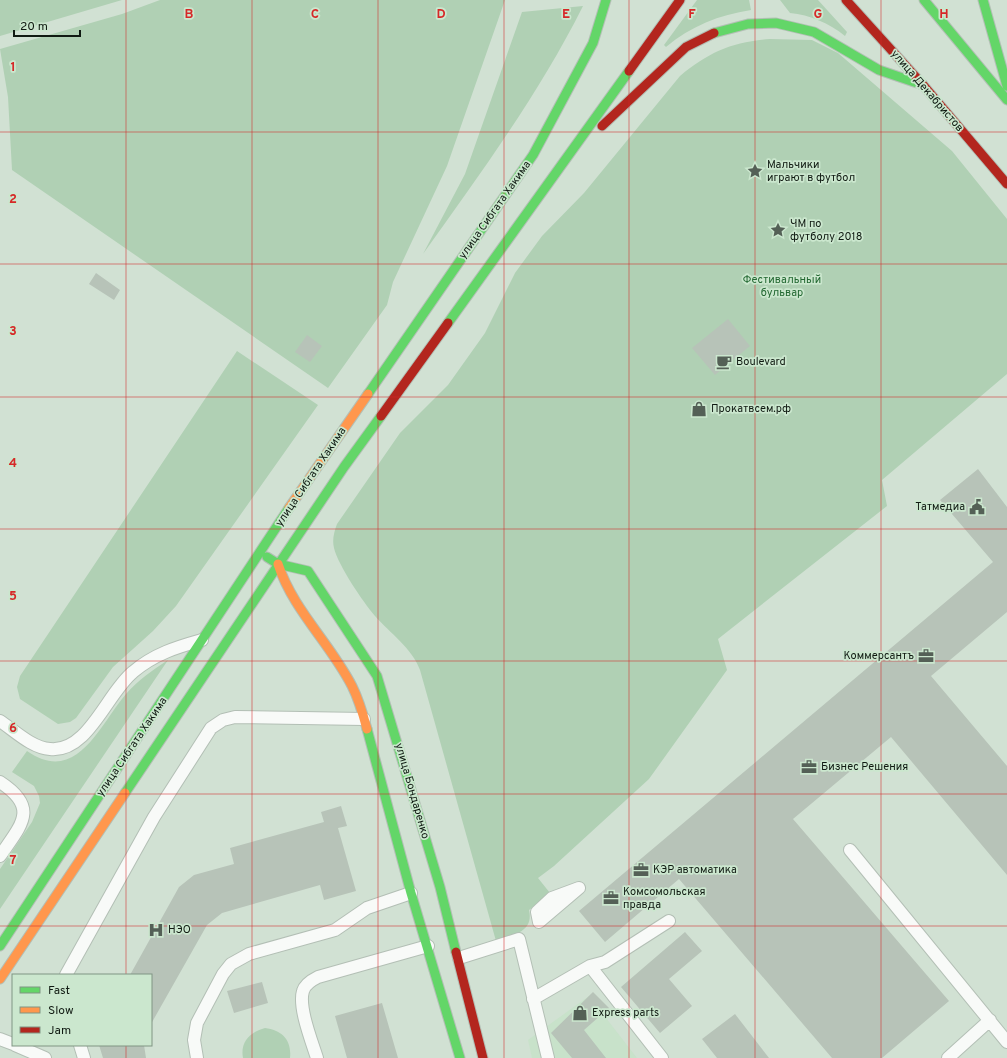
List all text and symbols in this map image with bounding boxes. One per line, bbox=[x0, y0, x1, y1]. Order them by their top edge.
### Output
text: B bbox=[185, 7, 194, 23]
text: C bbox=[311, 7, 319, 23]
text: D bbox=[436, 7, 446, 23]
text: E bbox=[562, 7, 570, 23]
text: F bbox=[688, 7, 696, 23]
text: G bbox=[814, 7, 823, 23]
text: H bbox=[939, 7, 949, 23]
scale bar bbox=[14, 12, 80, 38]
text: 20 m bbox=[20, 19, 48, 35]
street label: улица Декабристов bbox=[888, 47, 966, 135]
text: 1 bbox=[10, 60, 16, 76]
street label: улица Сибгата Хакима bbox=[456, 158, 534, 262]
place label: Мальчики играют в футбол bbox=[767, 158, 855, 185]
place icon: Мальчики играют в футбол bbox=[746, 162, 764, 180]
text: 2 bbox=[9, 192, 17, 208]
place label: ЧМ по футболу 2018 bbox=[790, 217, 862, 244]
place icon: ЧМ по футболу 2018 bbox=[769, 221, 787, 239]
park label: Фестивальный бульвар bbox=[743, 273, 821, 300]
text: 3 bbox=[9, 324, 17, 340]
cafe icon: Boulevard bbox=[715, 353, 733, 371]
place label: Boulevard bbox=[736, 355, 786, 369]
shop icon: Прокатвсем.рф bbox=[690, 400, 708, 418]
place label: Прокатвсем.рф bbox=[711, 402, 791, 416]
street label: улица Сибгата Хакима bbox=[273, 425, 350, 529]
text: 4 bbox=[9, 456, 17, 472]
public building icon: Татмедиа bbox=[968, 498, 986, 516]
place label: Татмедиа bbox=[915, 500, 965, 514]
text: 5 bbox=[9, 589, 17, 605]
office icon: Коммерсантъ bbox=[917, 647, 935, 665]
place label: Коммерсантъ bbox=[844, 649, 914, 663]
street label: улица Сибгата Хакима bbox=[94, 695, 171, 799]
text: 6 bbox=[9, 721, 17, 737]
street label: улица Бондаренко bbox=[392, 742, 432, 840]
office icon: Бизнес Решения bbox=[800, 758, 818, 776]
place label: Бизнес Решения bbox=[821, 760, 908, 774]
text: 7 bbox=[10, 853, 17, 869]
office icon: КЭР автоматика bbox=[632, 861, 650, 879]
place label: КЭР автоматика bbox=[653, 863, 737, 877]
place label: Комсомольская правда bbox=[623, 885, 705, 912]
office icon: Комсомольская правда bbox=[602, 889, 620, 907]
hospital icon: НЭО bbox=[147, 921, 165, 939]
place label: НЭО bbox=[168, 923, 191, 937]
legend bbox=[12, 974, 152, 1046]
text: Fast bbox=[48, 983, 70, 999]
text: Slow bbox=[48, 1003, 74, 1019]
shop icon: Express parts bbox=[571, 1004, 589, 1022]
place label: Express parts bbox=[592, 1006, 659, 1020]
text: Jam bbox=[48, 1023, 71, 1039]

